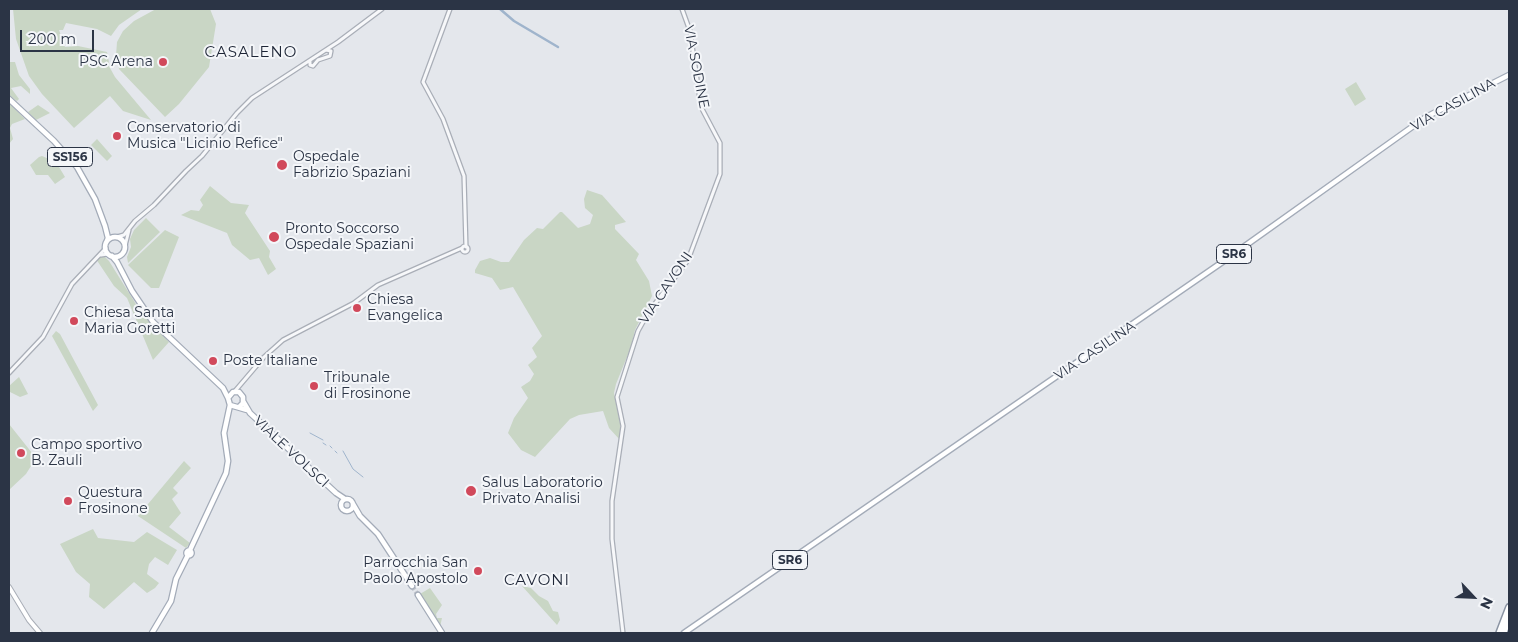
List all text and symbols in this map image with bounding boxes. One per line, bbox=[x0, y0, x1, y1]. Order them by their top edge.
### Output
scale bar bbox=[22, 20, 96, 52]
street label: VIA SODINE bbox=[680, 24, 712, 110]
text: 200 m bbox=[28, 29, 76, 48]
district label: CASALENO bbox=[204, 44, 298, 62]
place label: PSC Arena bbox=[79, 54, 153, 70]
marker: PSC Arena bbox=[157, 56, 169, 68]
street label: VIA CASILINA bbox=[1408, 75, 1498, 135]
place label: Conservatorio di Musica "Licinio Refice" bbox=[127, 120, 283, 152]
marker: Conservatorio di Musica "Licinio Refice" bbox=[111, 130, 123, 142]
road number: SS156 bbox=[48, 148, 92, 166]
place label: Ospedale Fabrizio Spaziani bbox=[293, 149, 411, 182]
marker: Ospedale Fabrizio Spaziani bbox=[275, 158, 289, 172]
place label: Pronto Soccorso Ospedale Spaziani bbox=[285, 221, 414, 253]
marker: Pronto Soccorso Ospedale Spaziani bbox=[267, 230, 281, 244]
road number: SR6 bbox=[1216, 244, 1252, 264]
street label: VIA CAVONI bbox=[636, 249, 696, 327]
place label: Chiesa Evangelica bbox=[367, 292, 443, 324]
marker: Chiesa Evangelica bbox=[351, 302, 363, 314]
place label: Chiesa Santa Maria Goretti bbox=[84, 305, 175, 338]
marker: Chiesa Santa Maria Goretti bbox=[68, 315, 80, 327]
street label: VIA CASILINA bbox=[1051, 318, 1139, 384]
place label: Poste Italiane bbox=[223, 353, 318, 369]
marker: Poste Italiane bbox=[207, 355, 219, 367]
place label: Tribunale di Frosinone bbox=[324, 370, 411, 402]
marker: Tribunale di Frosinone bbox=[308, 380, 320, 392]
street label: VIALE VOLSCI bbox=[250, 413, 332, 491]
place label: Campo sportivo B. Zauli bbox=[31, 437, 142, 470]
marker: Campo sportivo B. Zauli bbox=[15, 447, 27, 459]
place label: Salus Laboratorio Privato Analisi bbox=[482, 475, 603, 508]
marker: Salus Laboratorio Privato Analisi bbox=[464, 484, 478, 498]
place label: Questura Frosinone bbox=[78, 485, 148, 518]
marker: Questura Frosinone bbox=[62, 495, 74, 507]
road number: SR6 bbox=[772, 550, 808, 570]
place label: Parrocchia San Paolo Apostolo bbox=[363, 555, 468, 588]
marker: Parrocchia San Paolo Apostolo bbox=[472, 565, 484, 577]
district label: CAVONI bbox=[503, 572, 571, 590]
north arrow bbox=[1448, 572, 1498, 622]
text: N bbox=[1476, 594, 1497, 612]

